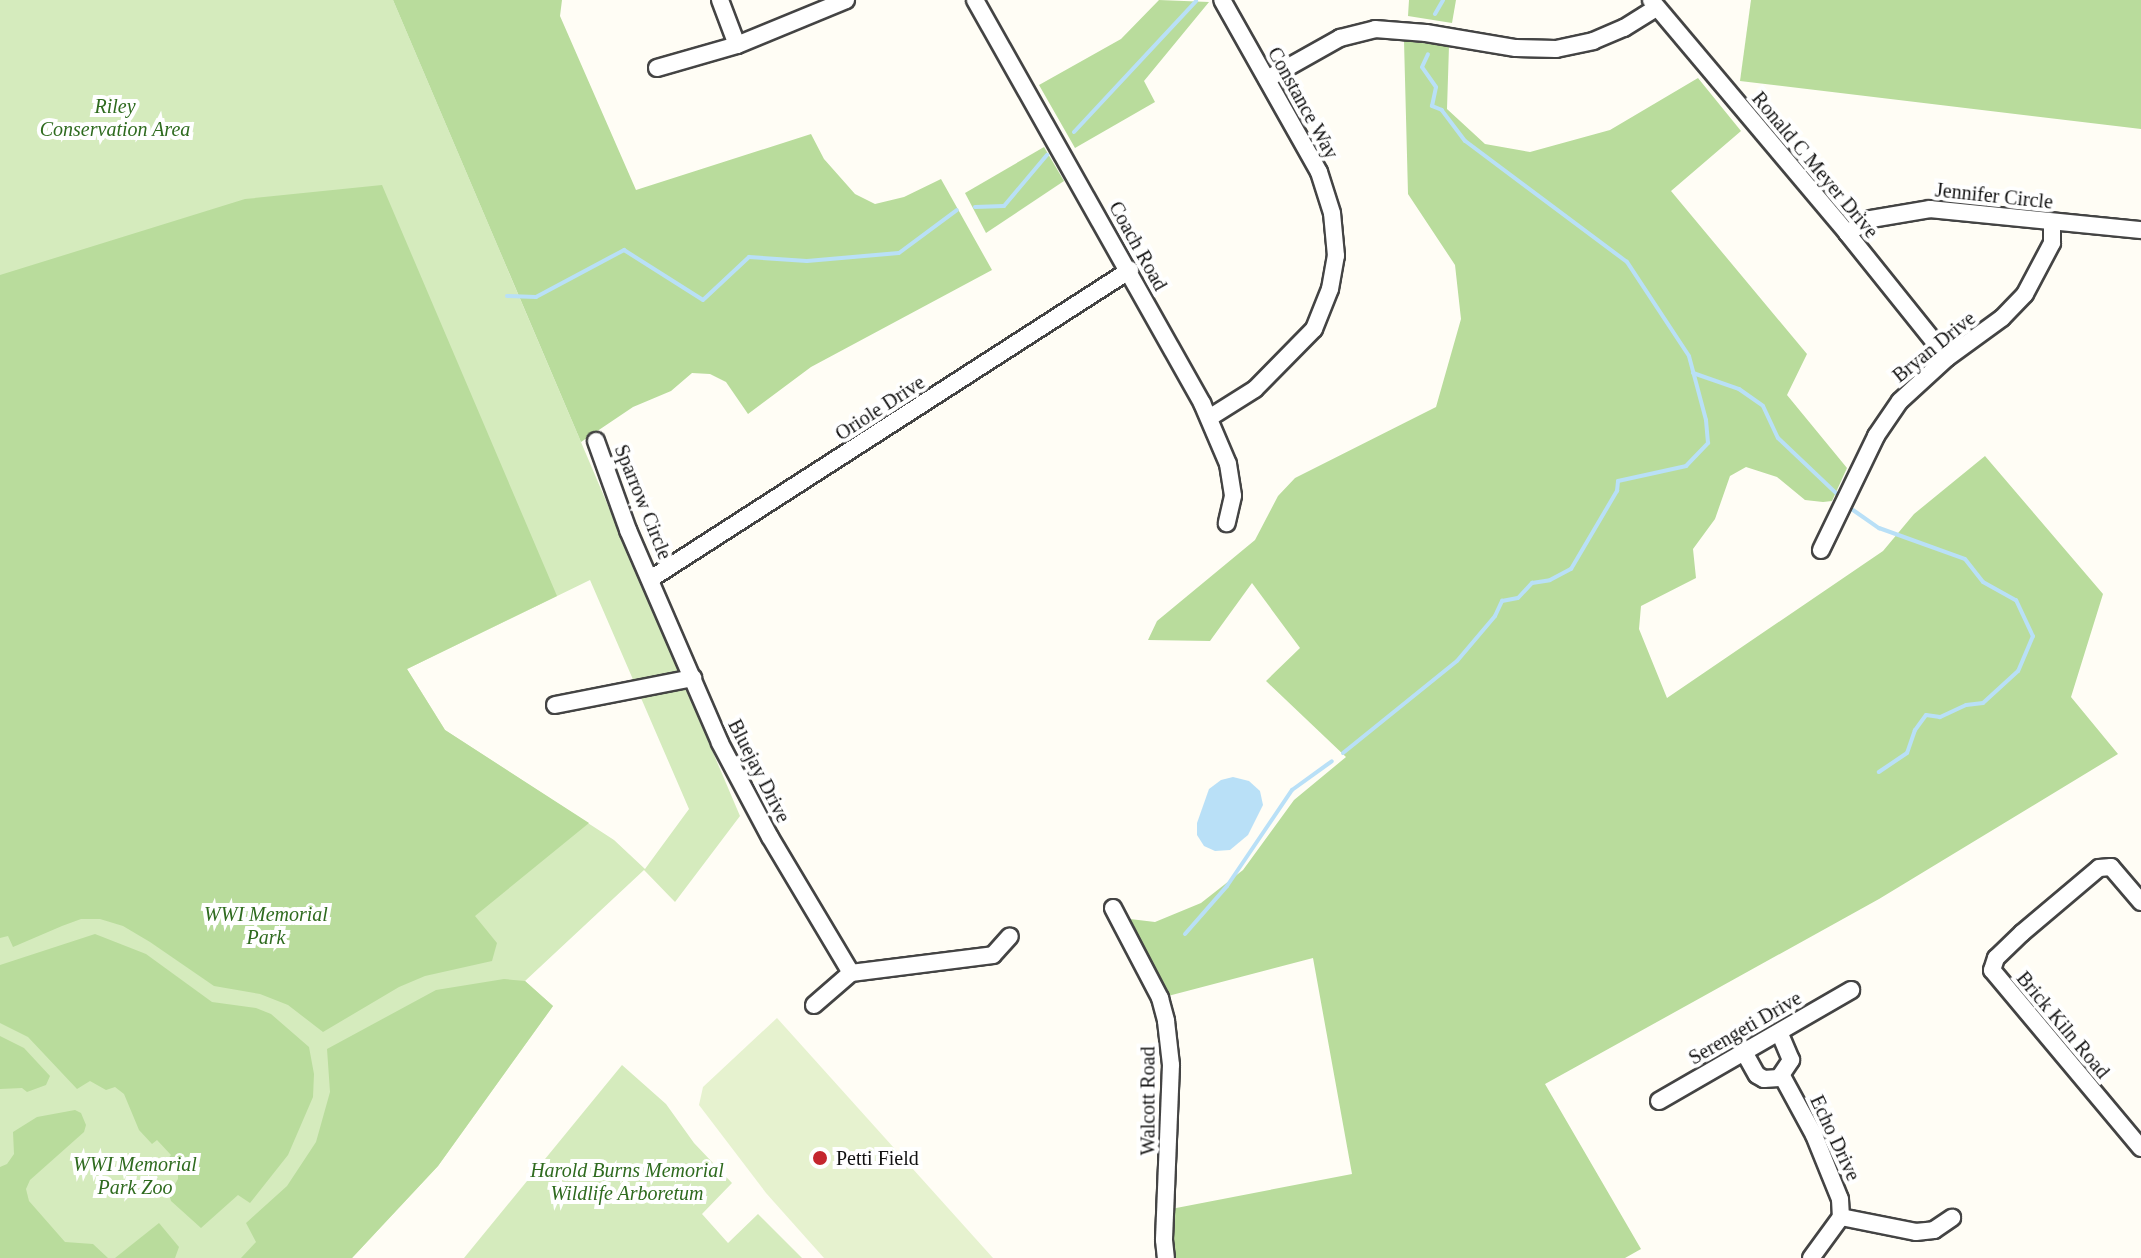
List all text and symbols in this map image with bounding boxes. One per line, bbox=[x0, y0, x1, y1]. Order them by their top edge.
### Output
street label: Constance Way bbox=[1262, 43, 1344, 163]
street label: Ronald C Meyer Drive bbox=[1747, 87, 1883, 243]
park label: Riley Conservation Area bbox=[40, 94, 190, 141]
street label: Jennifer Circle bbox=[1934, 178, 2054, 214]
street label: Coach Road bbox=[1104, 197, 1172, 295]
street label: Bryan Drive bbox=[1888, 306, 1980, 388]
street label: Oriole Drive bbox=[831, 370, 929, 446]
street label: Sparrow Circle bbox=[609, 441, 677, 563]
street label: Bluejay Drive bbox=[723, 715, 795, 827]
park label: WWI Memorial Park bbox=[204, 903, 328, 950]
street label: Brick Kiln Road bbox=[2011, 967, 2115, 1083]
street label: Serengeti Drive bbox=[1684, 986, 1806, 1070]
street label: Walcott Road bbox=[1136, 1047, 1160, 1155]
street label: Echo Drive bbox=[1805, 1091, 1865, 1185]
place label: Petti Field bbox=[836, 1146, 919, 1170]
marker: Petti Field bbox=[811, 1149, 829, 1167]
park label: WWI Memorial Park Zoo bbox=[73, 1153, 197, 1200]
park label: Harold Burns Memorial Wildlife Arboretum bbox=[530, 1158, 724, 1205]

